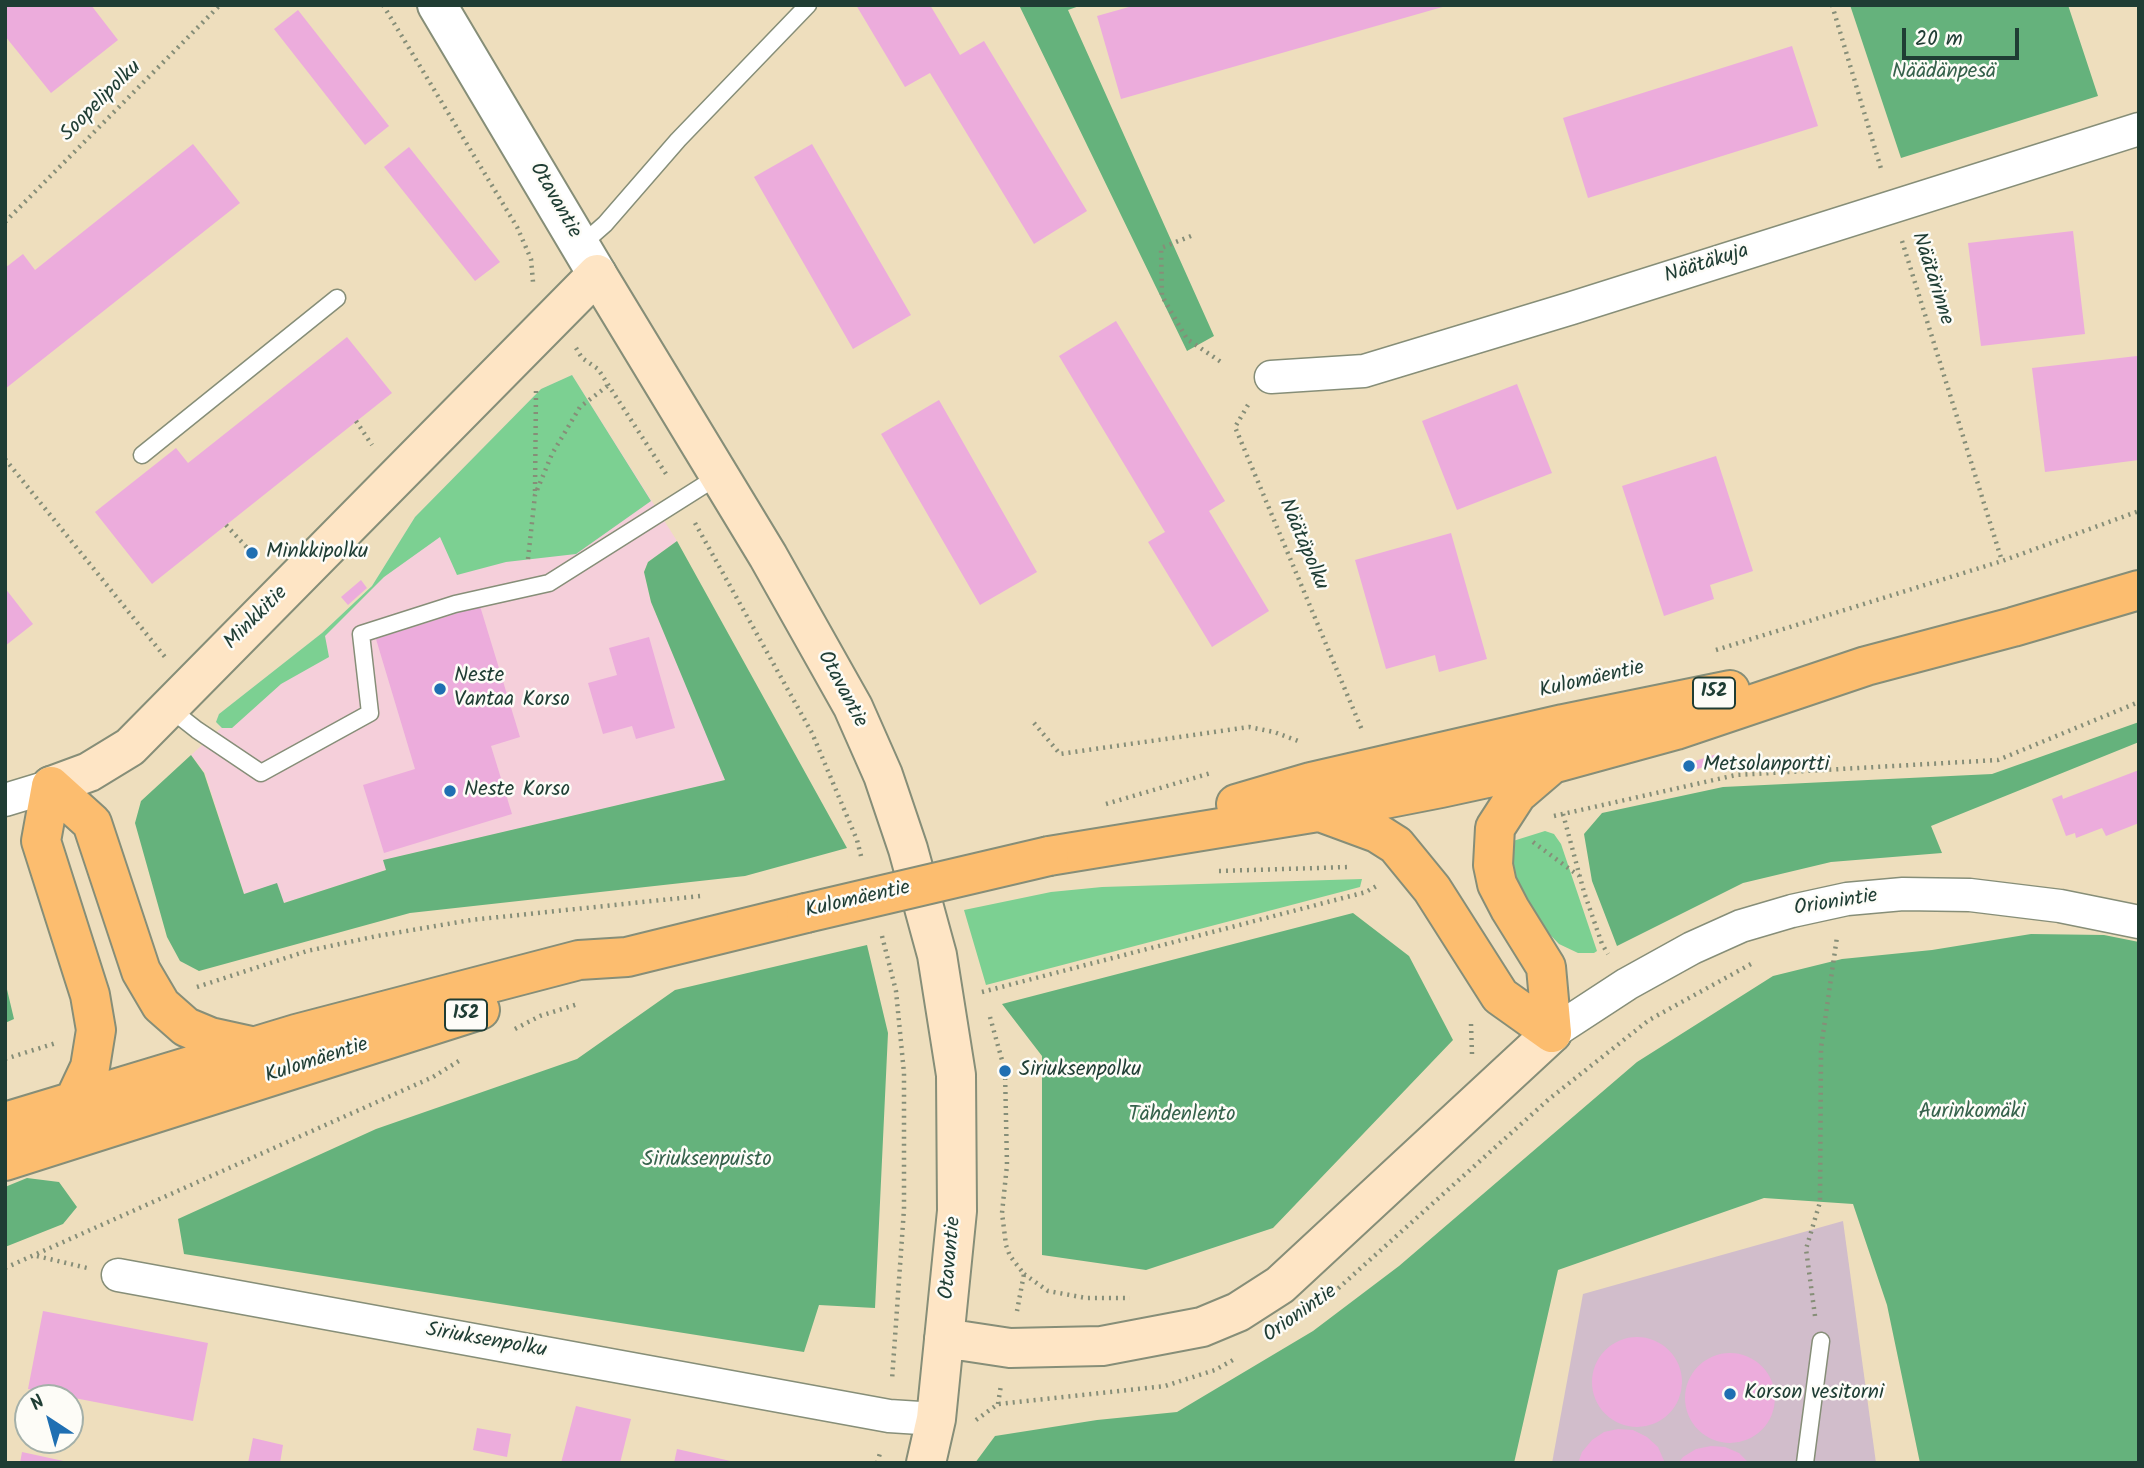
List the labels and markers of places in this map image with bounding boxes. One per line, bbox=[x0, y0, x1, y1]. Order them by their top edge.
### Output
place label: Minkkipolku bbox=[266, 540, 368, 566]
marker: Minkkipolku bbox=[244, 545, 260, 561]
place label: Neste Vantaa Korso bbox=[454, 664, 570, 714]
marker: Neste Vantaa Korso bbox=[432, 681, 448, 697]
place label: Metsolanportti bbox=[1703, 753, 1830, 779]
marker: Metsolanportti bbox=[1681, 758, 1697, 774]
place label: Neste Korso bbox=[464, 778, 570, 804]
marker: Neste Korso bbox=[442, 783, 458, 799]
place label: Siriuksenpolku bbox=[1019, 1058, 1141, 1084]
marker: Siriuksenpolku bbox=[997, 1063, 1013, 1079]
place label: Korson vesitorni bbox=[1744, 1381, 1884, 1407]
marker: Korson vesitorni bbox=[1722, 1386, 1738, 1402]

